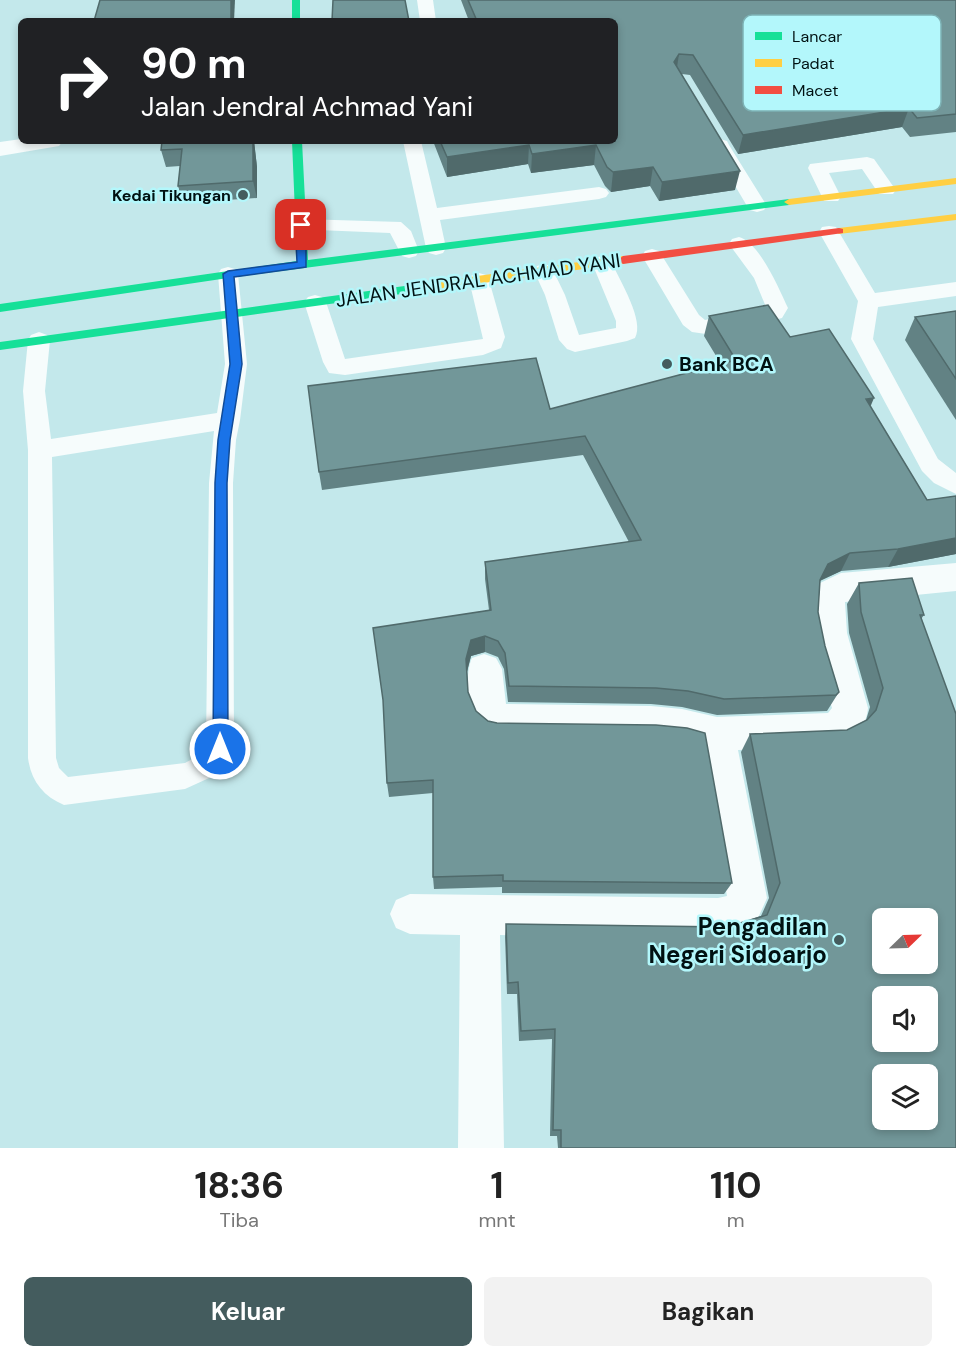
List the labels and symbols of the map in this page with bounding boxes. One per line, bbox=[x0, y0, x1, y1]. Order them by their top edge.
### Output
legend bbox=[743, 15, 941, 111]
text: Lancar bbox=[792, 26, 842, 47]
text: Padat bbox=[792, 53, 834, 74]
text: Macet bbox=[792, 80, 838, 101]
place label: Kedai Tikungan bbox=[112, 185, 231, 206]
marker: Kedai Tikungan bbox=[236, 188, 250, 202]
pin bbox=[275, 199, 326, 250]
street label: JALAN JENDRAL ACHMAD YANI bbox=[334, 247, 622, 313]
place label: Bank BCA bbox=[679, 351, 774, 377]
marker: Bank BCA bbox=[660, 357, 674, 371]
position arrow bbox=[188, 717, 252, 781]
north arrow bbox=[872, 908, 938, 974]
place label: Pengadilan Negeri Sidoarjo bbox=[649, 911, 827, 970]
marker: Pengadilan Negeri Sidoarjo bbox=[832, 933, 846, 947]

